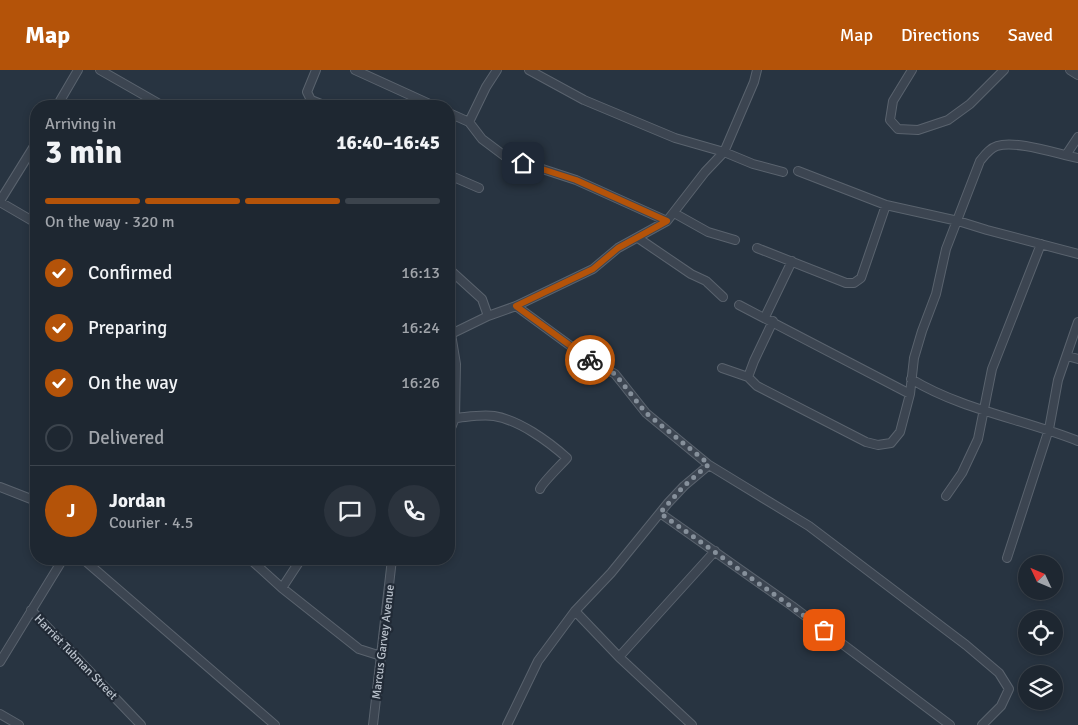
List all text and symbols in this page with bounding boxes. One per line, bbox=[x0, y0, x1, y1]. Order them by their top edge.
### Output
text: Map bbox=[25, 20, 70, 50]
text: Map bbox=[840, 24, 873, 46]
text: Directions bbox=[901, 24, 980, 46]
text: Saved bbox=[1008, 24, 1053, 46]
text: Arriving in bbox=[45, 114, 116, 134]
text: 16:40–16:45 bbox=[336, 131, 440, 155]
text: 3 min bbox=[45, 133, 122, 172]
pin bbox=[502, 142, 544, 184]
icon: home bbox=[509, 149, 537, 177]
text: On the way · 320 m bbox=[45, 212, 175, 232]
icon: check bbox=[45, 259, 73, 287]
text: Confirmed bbox=[88, 261, 172, 285]
text: 16:13 bbox=[401, 263, 440, 283]
icon: check bbox=[45, 314, 73, 342]
text: Preparing bbox=[88, 316, 167, 340]
text: 16:24 bbox=[401, 318, 440, 338]
courier bbox=[565, 335, 615, 385]
icon: bike bbox=[576, 346, 604, 374]
icon: check bbox=[45, 369, 73, 397]
text: On the way bbox=[88, 371, 178, 395]
text: 16:26 bbox=[401, 373, 440, 393]
text: Delivered bbox=[88, 426, 164, 450]
button: chat bbox=[324, 485, 376, 537]
button: phone bbox=[388, 485, 440, 537]
text: Jordan bbox=[109, 489, 166, 513]
text: J bbox=[67, 499, 75, 523]
text: Courier · 4.5 bbox=[109, 513, 193, 533]
north arrow bbox=[1018, 555, 1062, 600]
map controls bbox=[1018, 555, 1063, 710]
street label: Marcus Garvey Avenue bbox=[369, 584, 398, 700]
pin bbox=[803, 609, 845, 651]
button: locate bbox=[1018, 610, 1063, 655]
street label: Harriet Tubman Street bbox=[31, 611, 120, 703]
icon: bag bbox=[810, 616, 838, 644]
button: layers bbox=[1018, 665, 1063, 710]

